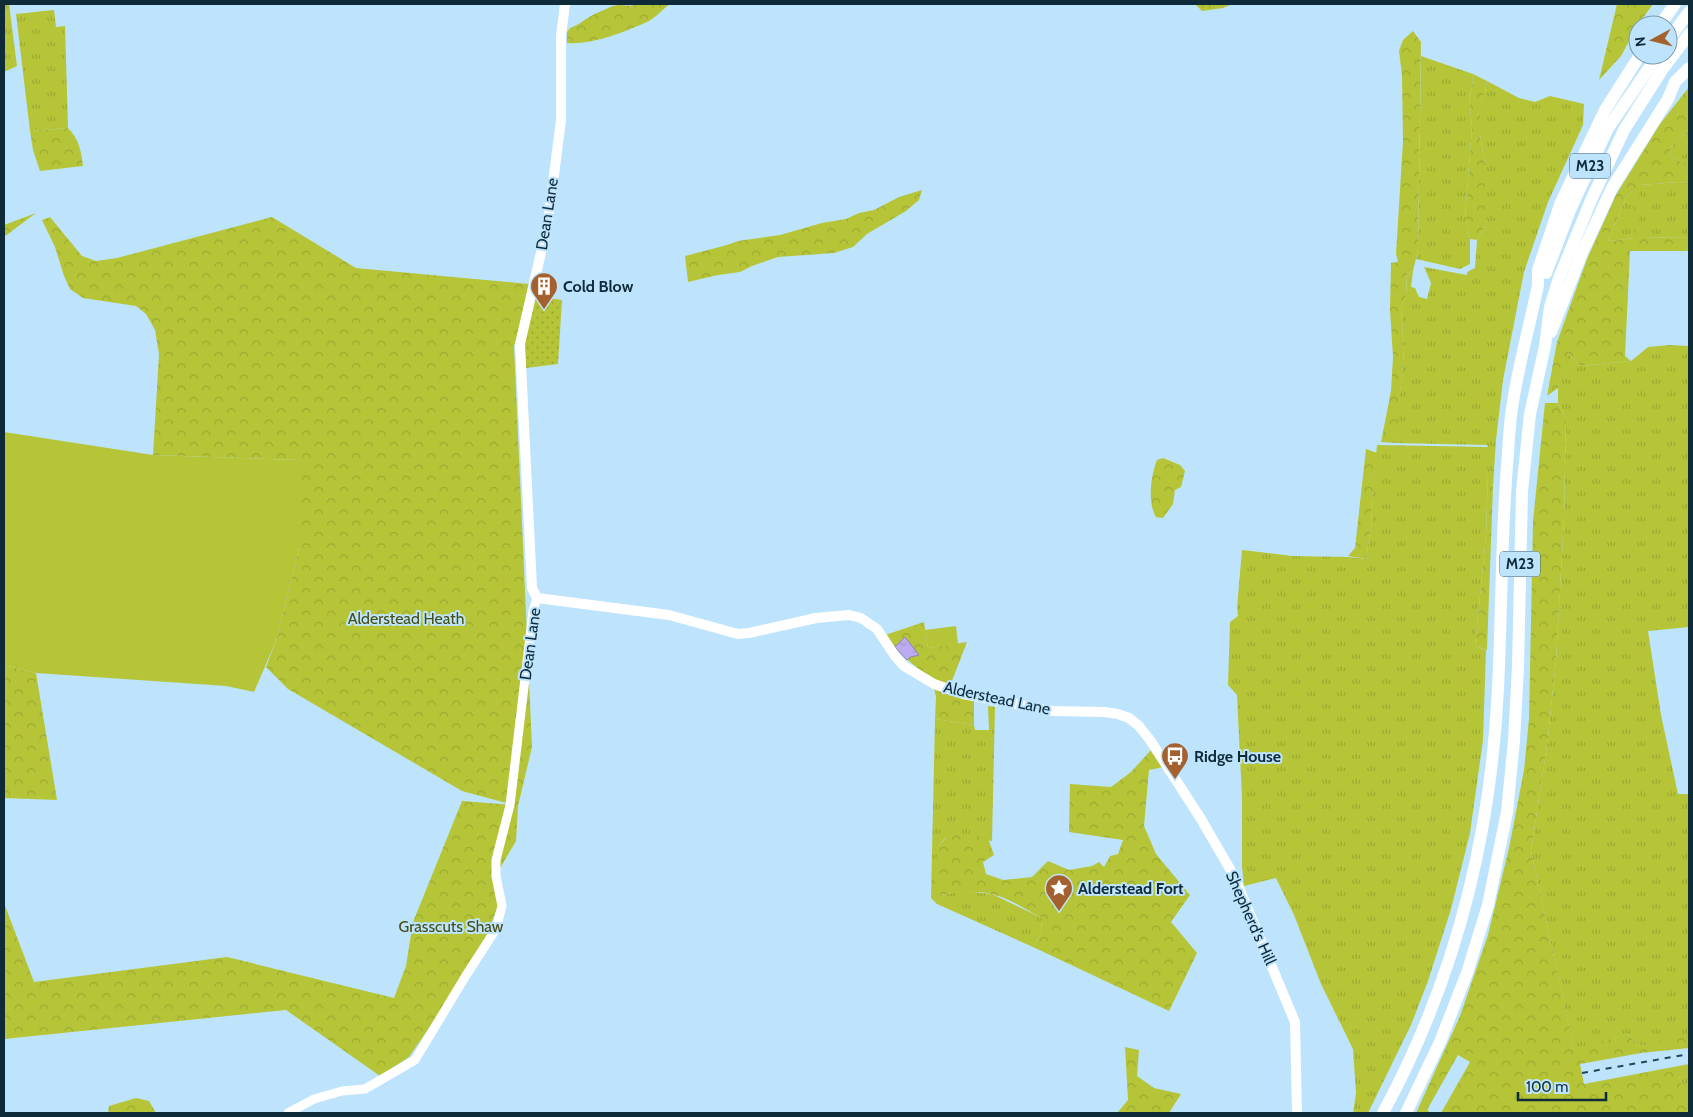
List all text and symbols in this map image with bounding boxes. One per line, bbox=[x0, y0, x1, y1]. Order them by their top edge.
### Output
north arrow bbox=[1628, 15, 1678, 65]
text: N bbox=[1631, 36, 1650, 48]
road number: M23 bbox=[1570, 154, 1610, 178]
street label: Dean Lane bbox=[532, 177, 562, 251]
building icon: Cold Blow bbox=[529, 271, 559, 310]
place label: Cold Blow bbox=[563, 277, 634, 296]
road number: M23 bbox=[1500, 552, 1540, 576]
street label: Dean Lane bbox=[516, 607, 544, 681]
park label: Alderstead Heath bbox=[348, 609, 464, 628]
street label: Alderstead Lane bbox=[942, 677, 1052, 719]
bus stop icon: Ridge House bbox=[1160, 741, 1190, 780]
place label: Ridge House bbox=[1194, 747, 1281, 766]
street label: Shepherd's Hill bbox=[1222, 868, 1280, 968]
place icon: Alderstead Fort bbox=[1044, 873, 1074, 912]
place label: Alderstead Fort bbox=[1078, 879, 1184, 898]
park label: Grasscuts Shaw bbox=[399, 917, 504, 936]
scale bar bbox=[1518, 1070, 1606, 1102]
text: 100 m bbox=[1526, 1078, 1568, 1096]

